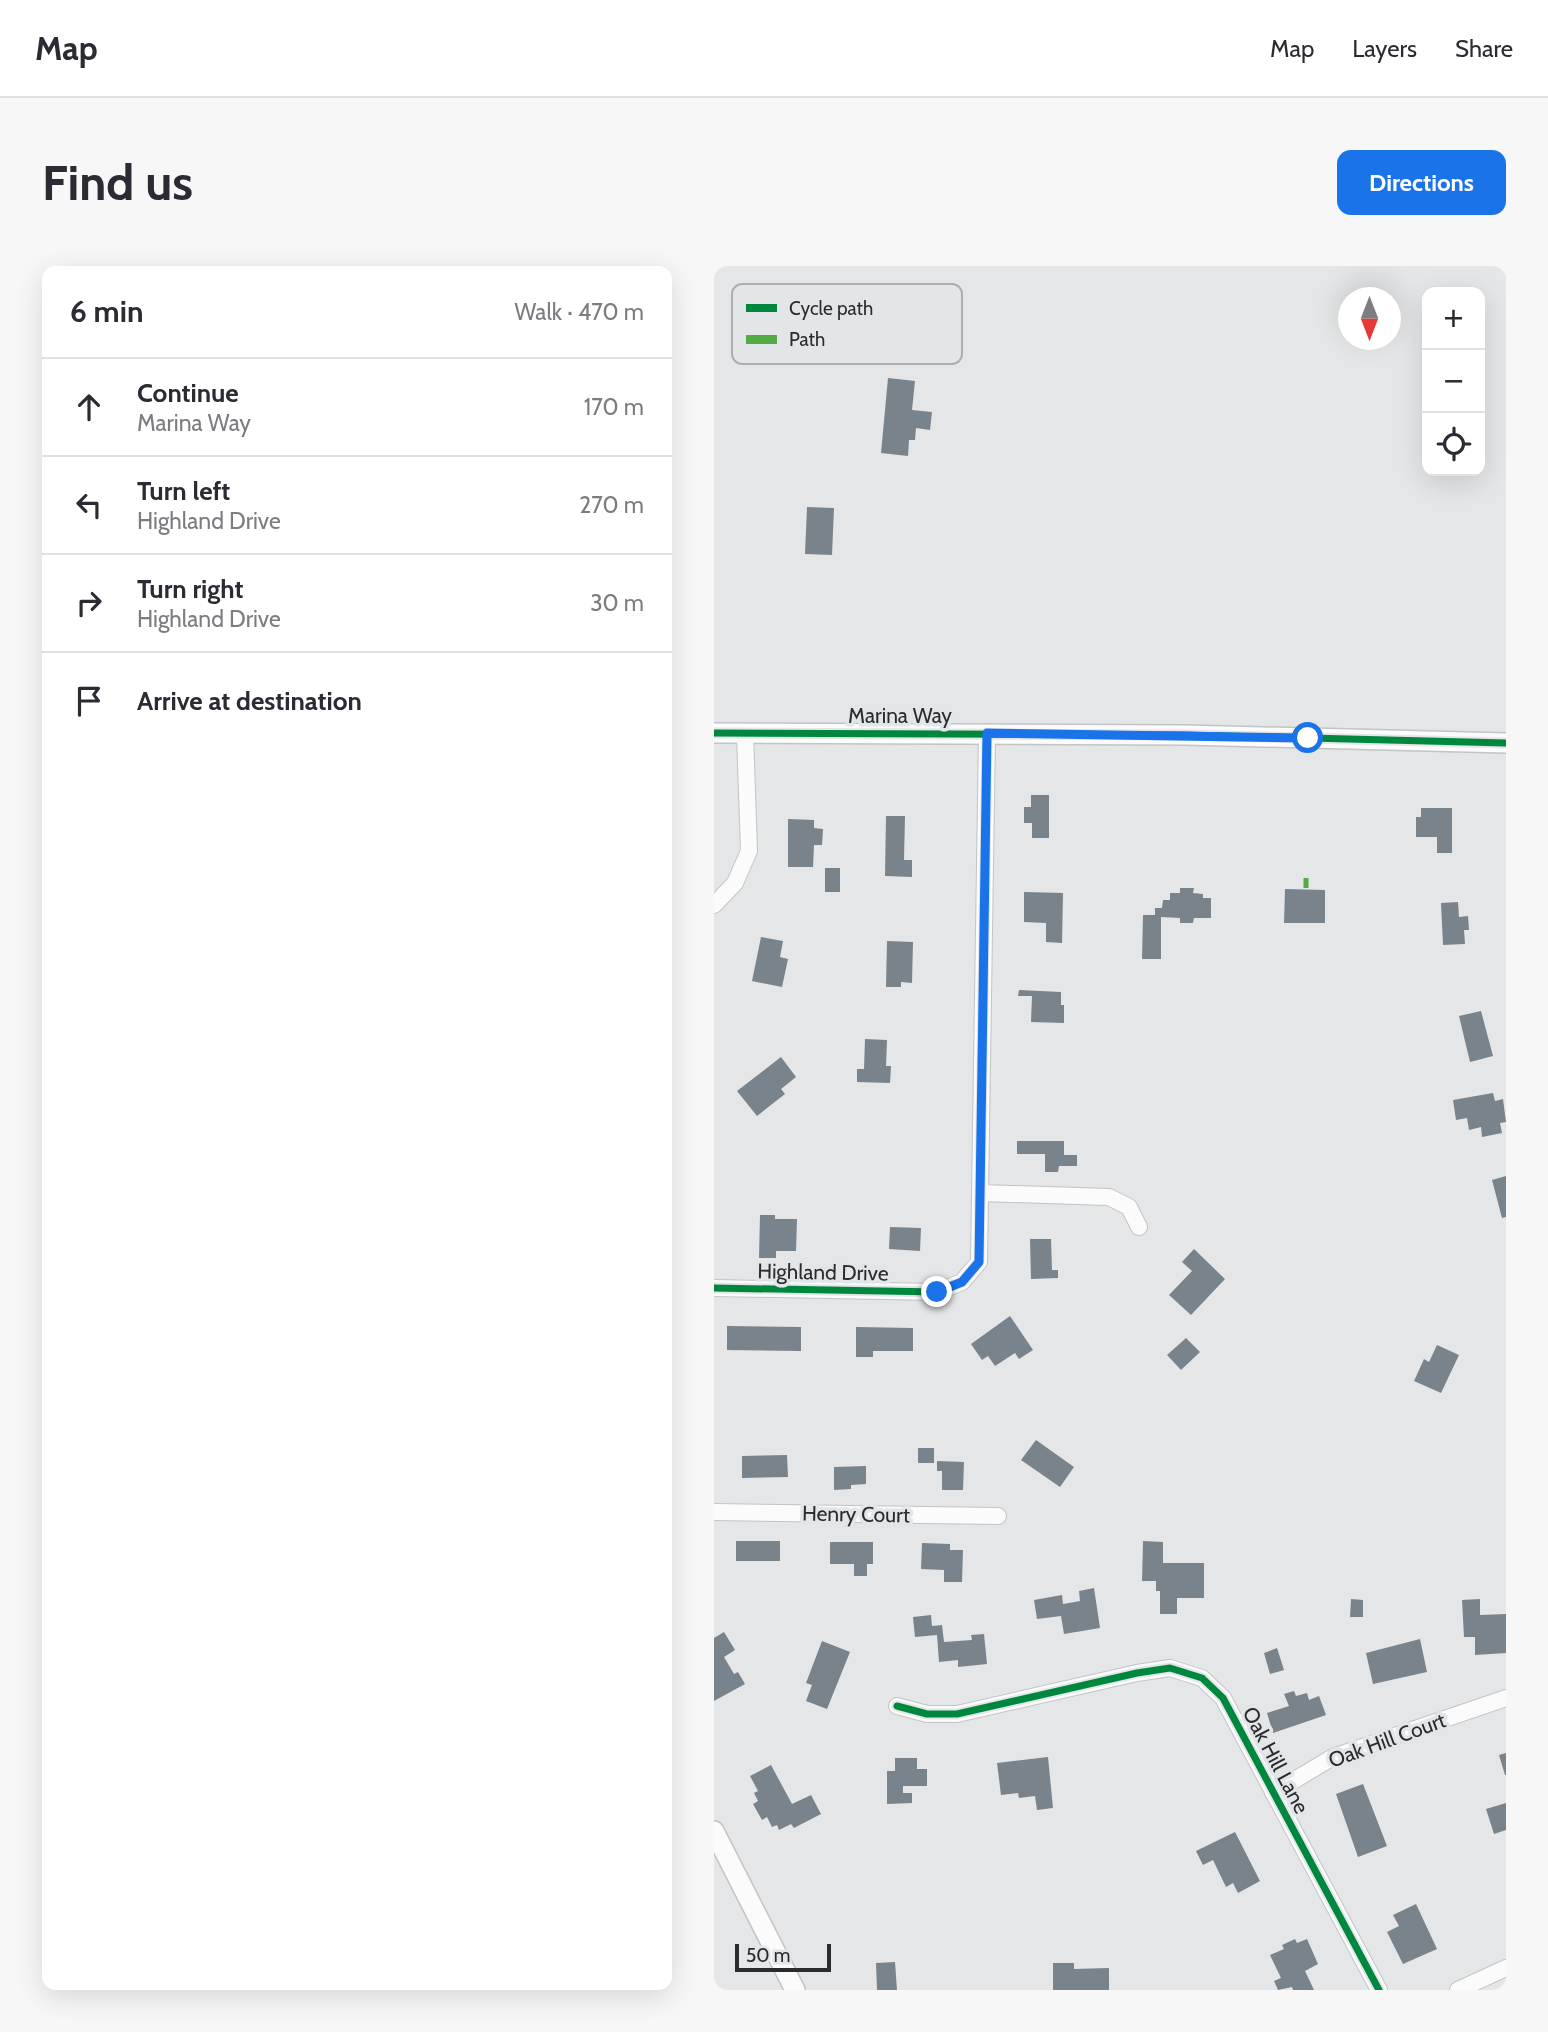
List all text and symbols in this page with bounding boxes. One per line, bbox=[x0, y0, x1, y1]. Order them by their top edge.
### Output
text: Map bbox=[35, 28, 98, 68]
text: Map bbox=[1270, 34, 1314, 63]
text: Layers bbox=[1352, 34, 1417, 63]
text: Share bbox=[1455, 34, 1513, 63]
button: Directions bbox=[1337, 150, 1506, 215]
text: Find us bbox=[42, 153, 193, 212]
legend bbox=[732, 284, 962, 364]
north arrow bbox=[1338, 287, 1401, 350]
map controls bbox=[1422, 287, 1485, 476]
button: + bbox=[1422, 287, 1485, 350]
text: 6 min bbox=[70, 293, 143, 330]
text: Cycle path bbox=[789, 297, 873, 320]
text: Walk · 470 m bbox=[515, 298, 644, 326]
text: Path bbox=[789, 328, 825, 351]
button: − bbox=[1422, 350, 1485, 413]
text: Continue bbox=[137, 377, 239, 409]
icon: ahead bbox=[70, 388, 108, 426]
text: 170 m bbox=[584, 393, 644, 421]
text: Marina Way bbox=[137, 409, 251, 437]
button: locate bbox=[1422, 413, 1485, 476]
text: Turn left bbox=[137, 475, 230, 507]
icon: left bbox=[70, 486, 108, 524]
text: 270 m bbox=[579, 491, 644, 519]
text: Highland Drive bbox=[137, 507, 281, 535]
text: Turn right bbox=[137, 573, 243, 605]
icon: right bbox=[70, 584, 108, 622]
text: 30 m bbox=[590, 589, 644, 617]
text: Highland Drive bbox=[137, 605, 281, 633]
icon: arrive bbox=[70, 682, 108, 720]
text: Arrive at destination bbox=[137, 685, 362, 717]
street label: Marina Way bbox=[848, 703, 952, 728]
route start bbox=[1292, 722, 1323, 753]
street label: Highland Drive bbox=[757, 1258, 889, 1286]
route end bbox=[921, 1276, 952, 1307]
street label: Henry Court bbox=[802, 1501, 910, 1527]
street label: Oak Hill Lane bbox=[1237, 1702, 1315, 1818]
street label: Oak Hill Court bbox=[1325, 1707, 1449, 1773]
scale bar bbox=[735, 1941, 831, 1973]
text: 50 m bbox=[746, 1944, 790, 1967]

